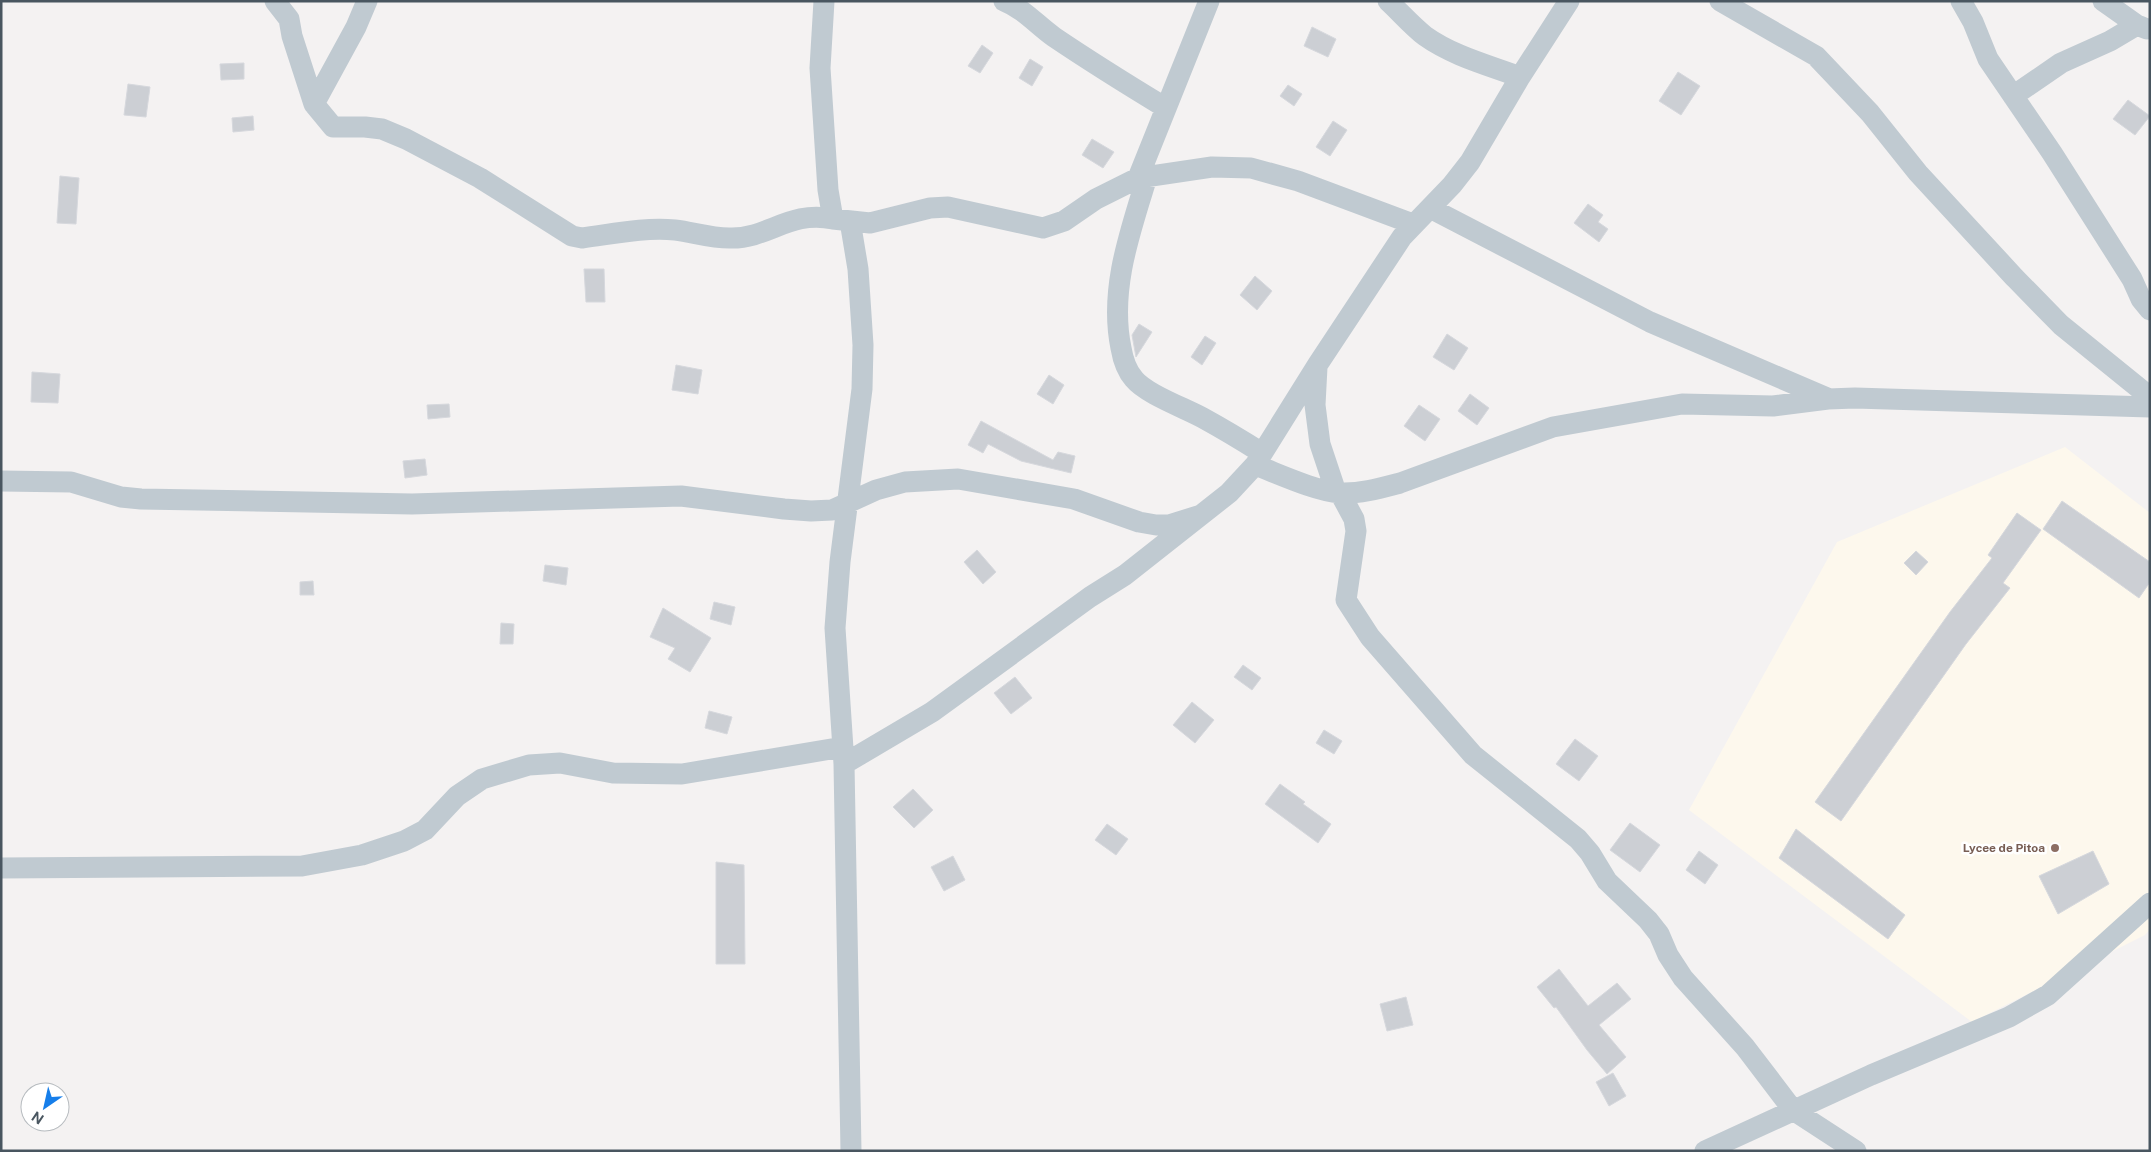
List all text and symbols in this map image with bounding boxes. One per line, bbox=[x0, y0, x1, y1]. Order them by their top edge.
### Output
place label: Lycee de Pitoa bbox=[1963, 841, 2045, 855]
marker: Lycee de Pitoa bbox=[2049, 842, 2061, 854]
north arrow bbox=[20, 1082, 70, 1132]
text: N bbox=[29, 1108, 47, 1127]

